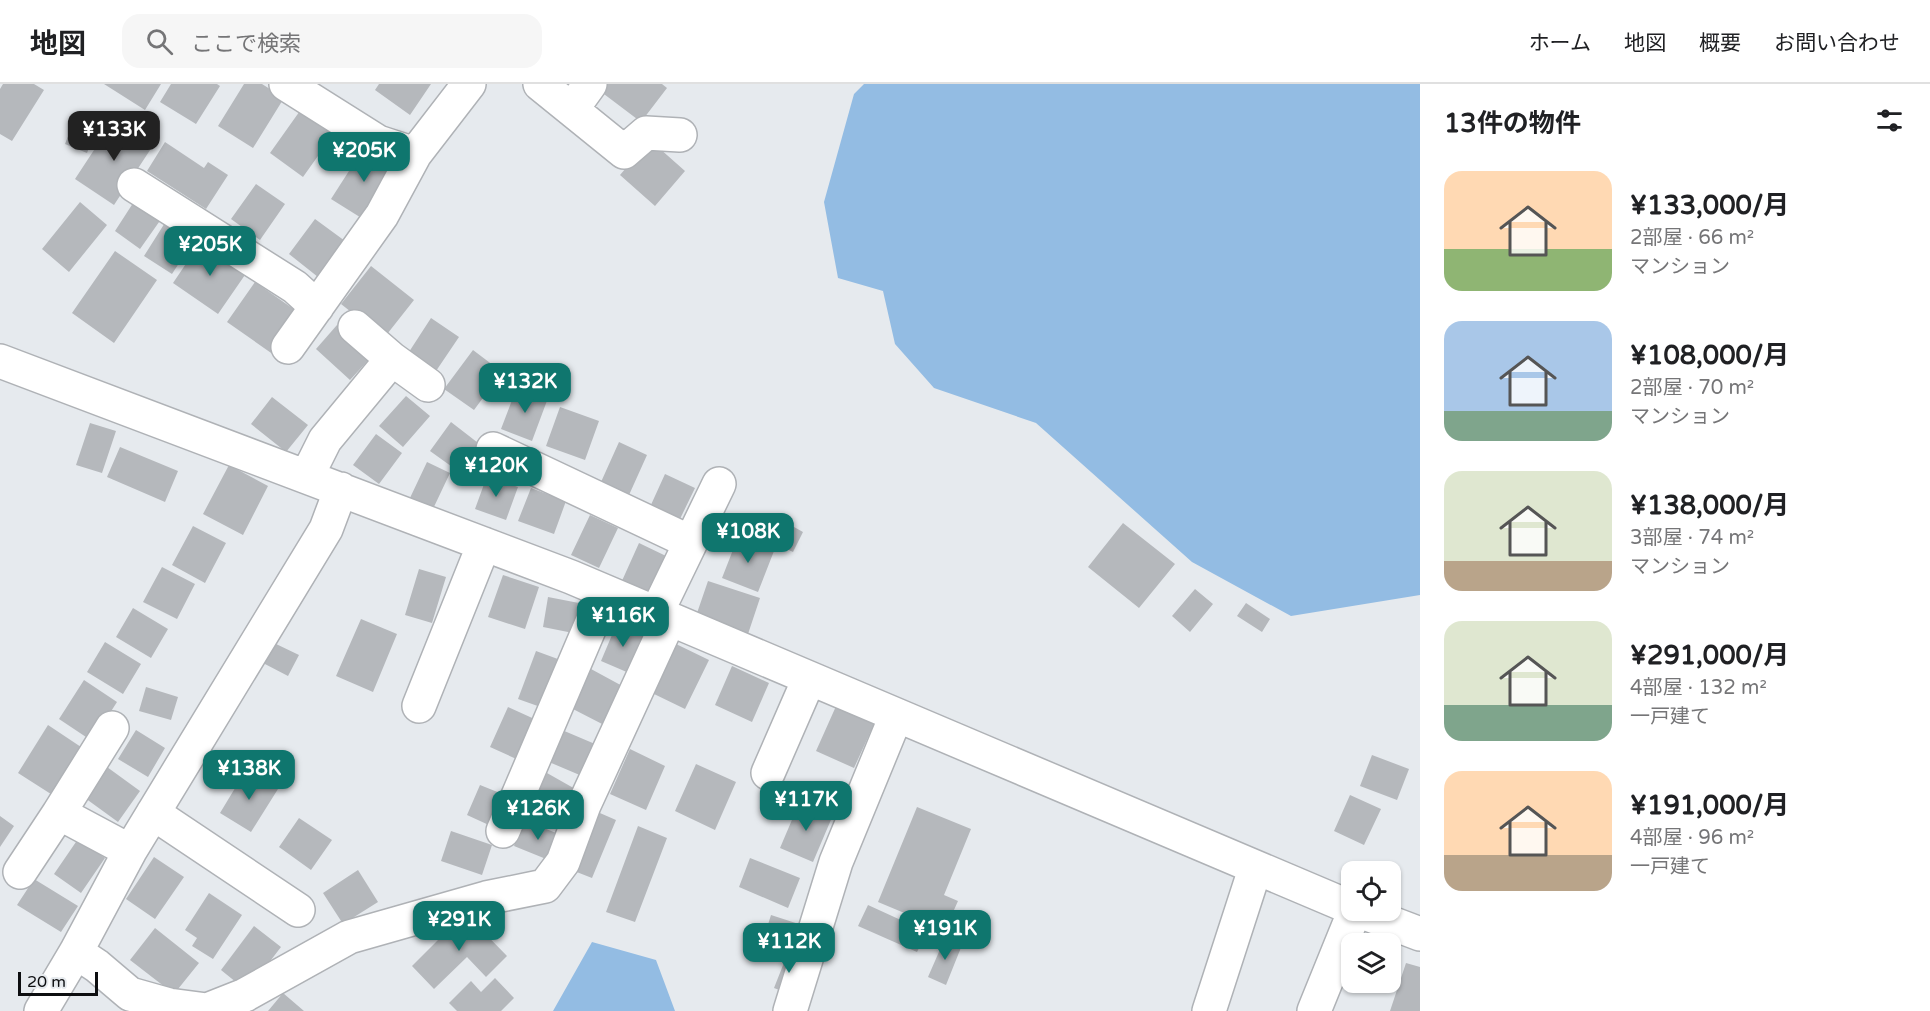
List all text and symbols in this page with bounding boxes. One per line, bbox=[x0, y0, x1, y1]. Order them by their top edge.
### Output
search box bbox=[122, 14, 542, 68]
icon: search bbox=[143, 25, 176, 58]
text: 地図 bbox=[30, 27, 86, 61]
text: ここで検索 bbox=[191, 31, 301, 57]
text: ホーム bbox=[1529, 31, 1591, 56]
text: 地図 bbox=[1624, 31, 1666, 56]
text: 概要 bbox=[1699, 31, 1741, 56]
text: お問い合わせ bbox=[1774, 31, 1900, 56]
icon: filters bbox=[1873, 104, 1906, 137]
text: 13件の物件 bbox=[1444, 108, 1581, 139]
pin: ¥133K bbox=[72, 111, 156, 162]
text: ¥133K bbox=[82, 118, 146, 142]
pin: ¥205K bbox=[322, 132, 406, 183]
text: ¥205K bbox=[332, 139, 396, 163]
text: ¥133,000/月 bbox=[1630, 190, 1789, 221]
icon: home bbox=[1492, 195, 1564, 267]
pin: ¥205K bbox=[168, 226, 252, 277]
text: 2部屋 · 66 m² bbox=[1630, 226, 1754, 250]
text: ¥205K bbox=[178, 233, 242, 257]
text: マンション bbox=[1630, 255, 1730, 279]
text: ¥108,000/月 bbox=[1630, 340, 1789, 371]
icon: home bbox=[1492, 345, 1564, 417]
pin: ¥132K bbox=[483, 363, 567, 414]
text: ¥132K bbox=[493, 370, 557, 394]
text: 2部屋 · 70 m² bbox=[1630, 376, 1754, 400]
text: マンション bbox=[1630, 405, 1730, 429]
pin: ¥120K bbox=[454, 447, 538, 498]
text: ¥120K bbox=[464, 454, 528, 478]
text: ¥138,000/月 bbox=[1630, 490, 1789, 521]
icon: home bbox=[1492, 495, 1564, 567]
pin: ¥108K bbox=[706, 513, 790, 564]
text: ¥108K bbox=[716, 520, 780, 544]
text: 3部屋 · 74 m² bbox=[1630, 526, 1754, 550]
text: マンション bbox=[1630, 555, 1730, 579]
pin: ¥116K bbox=[581, 597, 665, 648]
text: ¥116K bbox=[591, 604, 655, 628]
text: ¥291,000/月 bbox=[1630, 640, 1789, 671]
icon: home bbox=[1492, 645, 1564, 717]
text: 4部屋 · 132 m² bbox=[1630, 676, 1767, 700]
text: 一戸建て bbox=[1630, 705, 1710, 729]
pin: ¥138K bbox=[207, 750, 291, 801]
text: ¥138K bbox=[217, 757, 281, 781]
pin: ¥117K bbox=[764, 781, 848, 832]
text: ¥117K bbox=[774, 788, 838, 812]
pin: ¥126K bbox=[496, 790, 580, 841]
text: ¥191,000/月 bbox=[1630, 790, 1789, 821]
icon: home bbox=[1492, 795, 1564, 867]
text: ¥126K bbox=[506, 797, 570, 821]
text: 4部屋 · 96 m² bbox=[1630, 826, 1754, 850]
text: 一戸建て bbox=[1630, 855, 1710, 879]
map controls bbox=[1341, 861, 1401, 993]
button: locate bbox=[1341, 861, 1401, 921]
pin: ¥291K bbox=[417, 901, 501, 952]
text: ¥291K bbox=[427, 908, 491, 932]
pin: ¥191K bbox=[903, 910, 987, 961]
text: ¥191K bbox=[913, 917, 977, 941]
pin: ¥112K bbox=[747, 923, 831, 974]
text: ¥112K bbox=[757, 930, 821, 954]
button: layers bbox=[1341, 933, 1401, 993]
scale bar bbox=[18, 969, 98, 996]
text: 20 m bbox=[27, 972, 66, 992]

